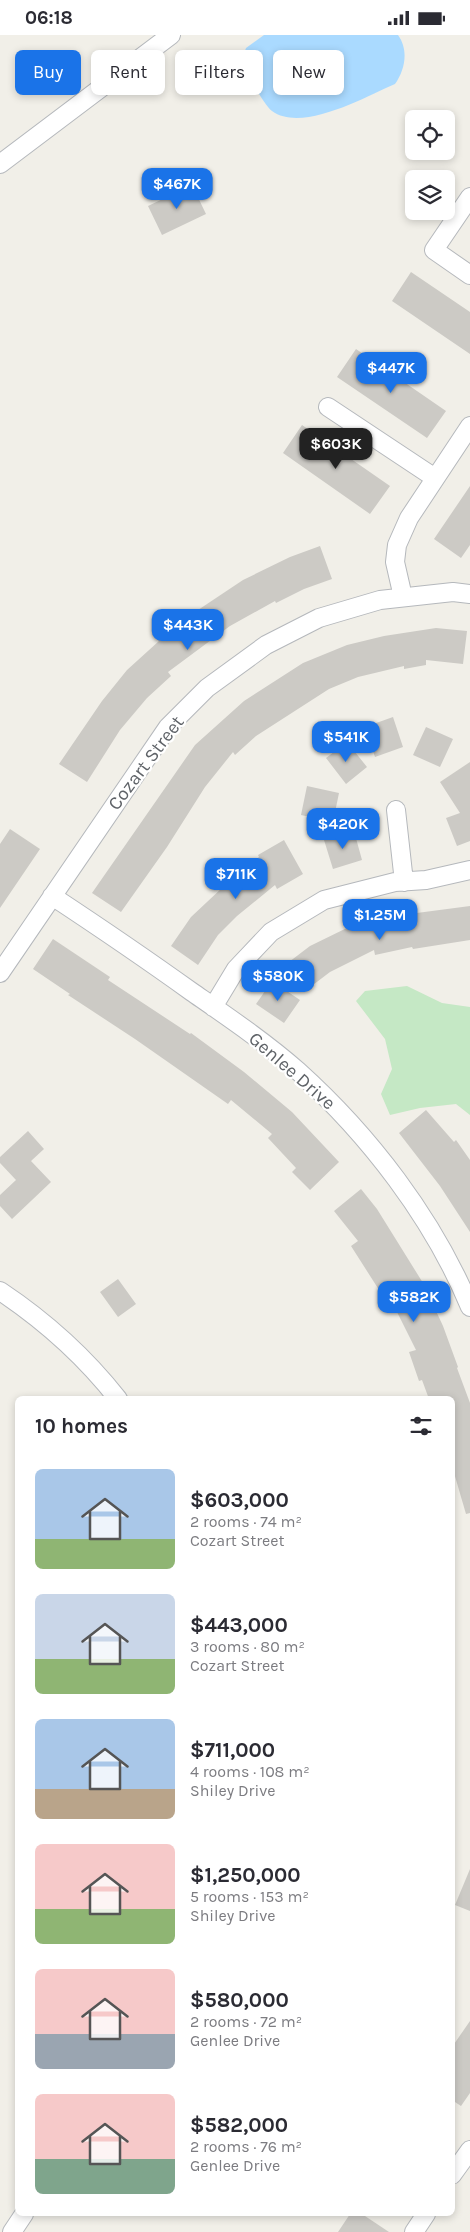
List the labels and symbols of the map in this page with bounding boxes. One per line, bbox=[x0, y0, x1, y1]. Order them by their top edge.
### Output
pin: $467K bbox=[142, 167, 212, 210]
pin: $447K bbox=[356, 351, 426, 394]
pin: $603K bbox=[301, 427, 371, 470]
pin: $443K bbox=[153, 609, 223, 651]
street label: Cozart Street bbox=[103, 712, 189, 814]
pin: $541K bbox=[311, 721, 381, 763]
pin: $420K bbox=[308, 807, 378, 850]
pin: $711K bbox=[201, 857, 271, 900]
pin: $1.25M bbox=[339, 899, 421, 941]
pin: $580K bbox=[243, 959, 313, 1002]
street label: Genlee Drive bbox=[244, 1028, 340, 1114]
pin: $582K bbox=[379, 1281, 449, 1323]

